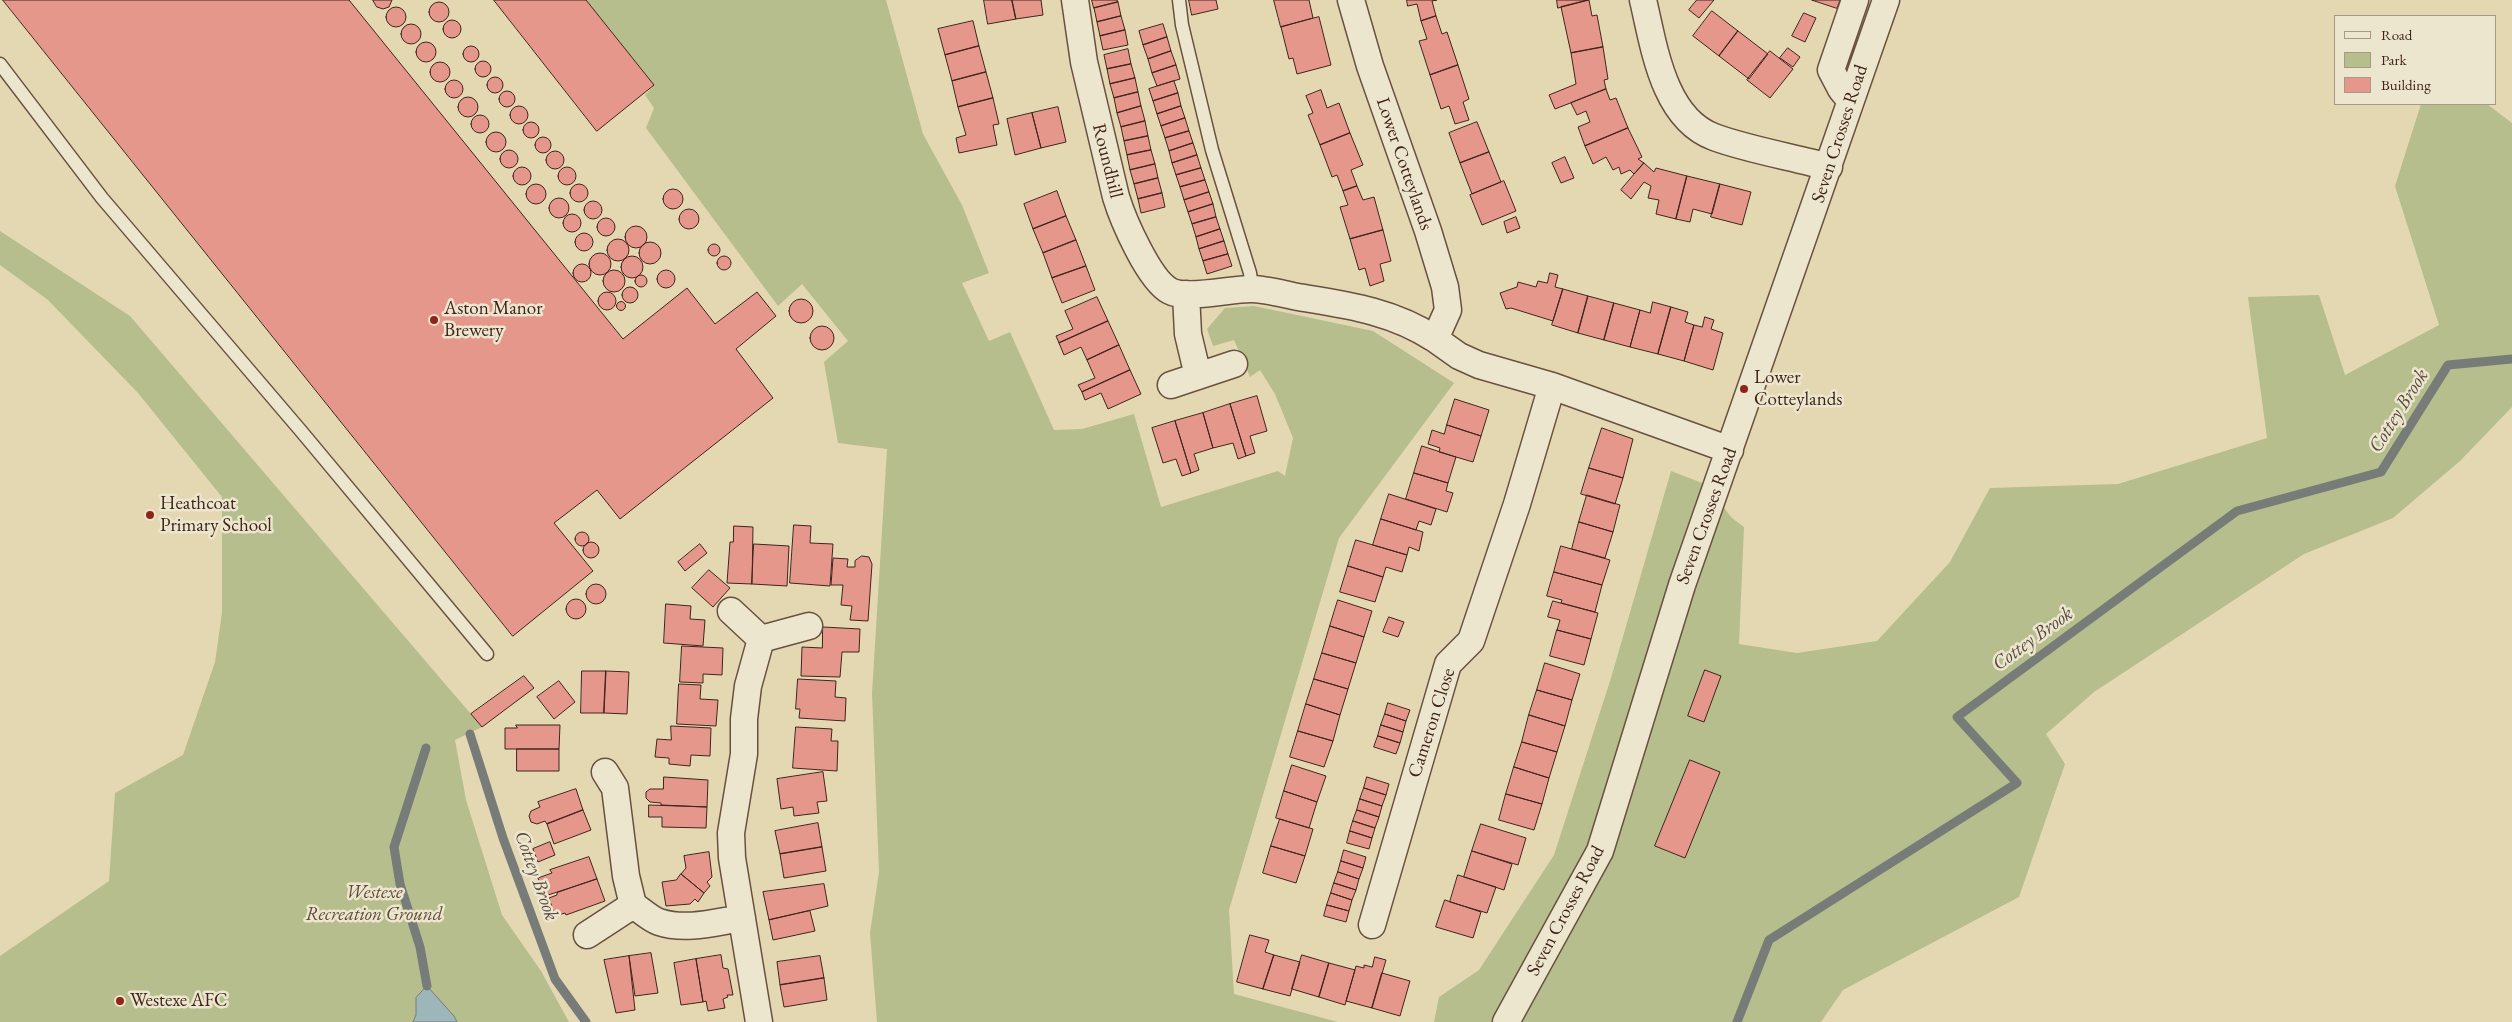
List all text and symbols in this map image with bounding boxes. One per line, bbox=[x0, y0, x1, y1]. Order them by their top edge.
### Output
legend bbox=[2334, 15, 2497, 105]
text: Road bbox=[2381, 25, 2412, 44]
text: Park bbox=[2381, 50, 2407, 69]
street label: Seven Crosses Road bbox=[1807, 62, 1873, 206]
text: Building bbox=[2381, 75, 2431, 94]
street label: Lower Cotteylands bbox=[1371, 95, 1437, 233]
street label: Roundhill bbox=[1087, 121, 1127, 201]
place label: Aston Manor Brewery bbox=[444, 298, 543, 342]
marker: Aston Manor Brewery bbox=[428, 314, 440, 326]
water label: Cottey Brook bbox=[2364, 365, 2434, 457]
place label: Lower Cotteylands bbox=[1754, 367, 1842, 411]
marker: Lower Cotteylands bbox=[1738, 383, 1750, 395]
street label: Seven Crosses Road bbox=[1672, 444, 1742, 588]
place label: Heathcoat Primary School bbox=[160, 493, 272, 537]
marker: Heathcoat Primary School bbox=[144, 509, 156, 521]
water label: Cottey Brook bbox=[1988, 602, 2078, 676]
street label: Cameron Close bbox=[1404, 665, 1460, 781]
water label: Cottey Brook bbox=[509, 828, 563, 924]
street label: Seven Crosses Road bbox=[1522, 842, 1610, 980]
park label: Westexe Recreation Ground bbox=[306, 882, 442, 926]
place label: Westexe AFC bbox=[130, 990, 227, 1012]
marker: Westexe AFC bbox=[114, 995, 126, 1007]

